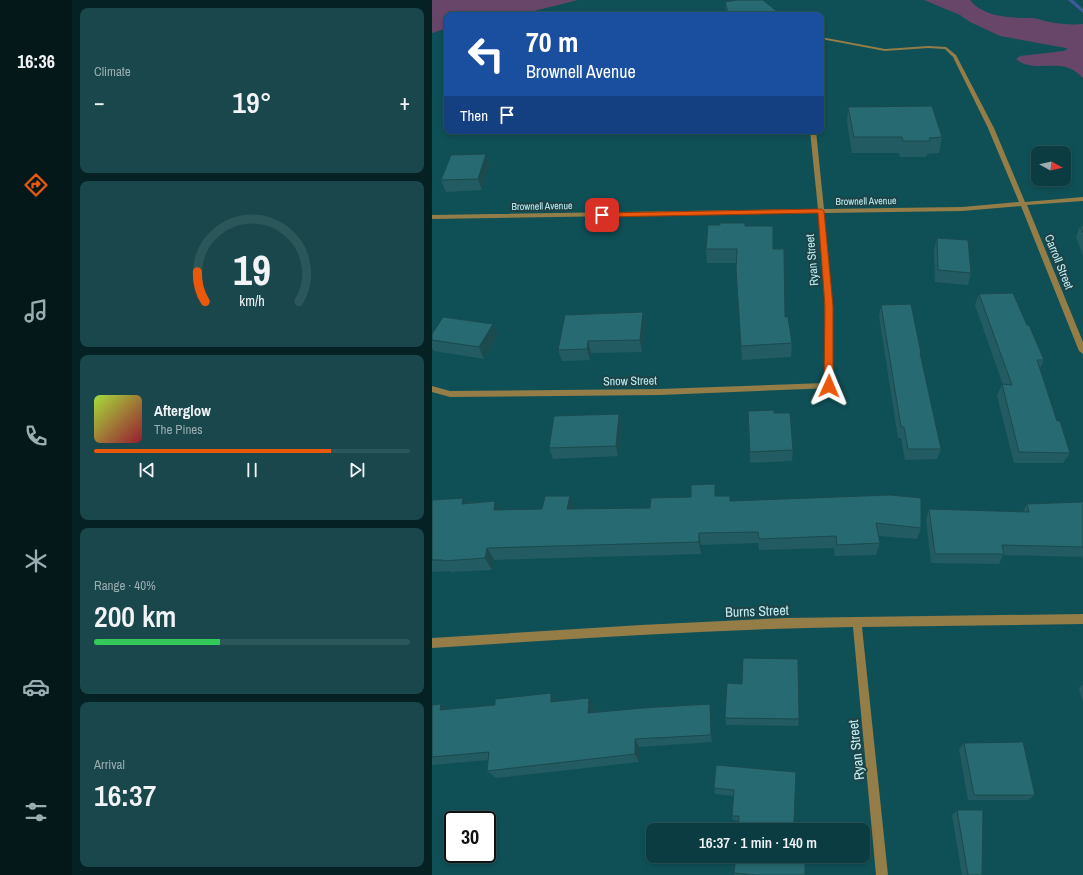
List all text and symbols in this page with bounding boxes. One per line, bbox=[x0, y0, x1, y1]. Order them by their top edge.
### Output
text: 70 m bbox=[526, 23, 578, 61]
icon: left bbox=[460, 28, 512, 80]
text: 16:36 bbox=[17, 49, 55, 74]
text: Brownell Avenue bbox=[526, 59, 636, 84]
text: Climate bbox=[94, 63, 131, 80]
text: 19° bbox=[232, 82, 272, 122]
text: − bbox=[94, 87, 105, 117]
text: + bbox=[399, 87, 410, 117]
icon: arrive bbox=[496, 104, 518, 126]
text: Then bbox=[460, 105, 488, 126]
north arrow bbox=[1031, 146, 1071, 186]
map controls bbox=[1031, 146, 1071, 186]
icon: directions bbox=[22, 171, 50, 199]
street label: Brownell Avenue bbox=[835, 194, 897, 208]
pin bbox=[585, 198, 619, 232]
street label: Brownell Avenue bbox=[511, 199, 573, 213]
icon: arrive bbox=[591, 204, 613, 226]
street label: Carroll Street bbox=[1041, 232, 1077, 292]
street label: Ryan Street bbox=[802, 233, 822, 287]
text: 19 bbox=[233, 242, 271, 298]
text: km/h bbox=[239, 291, 265, 310]
icon: music bbox=[22, 297, 50, 325]
position arrow bbox=[808, 365, 850, 407]
street label: Snow Street bbox=[603, 373, 657, 389]
text: Afterglow bbox=[154, 400, 211, 421]
text: The Pines bbox=[154, 421, 203, 438]
icon: phone bbox=[22, 422, 50, 450]
icon: previous bbox=[136, 459, 158, 481]
icon: pause bbox=[241, 459, 263, 481]
icon: next bbox=[346, 459, 368, 481]
icon: climate bbox=[22, 547, 50, 575]
text: Range · 40% bbox=[94, 577, 156, 594]
text: 200 km bbox=[94, 596, 176, 636]
street label: Burns Street bbox=[725, 601, 789, 621]
icon: car bbox=[22, 673, 50, 701]
street label: Ryan Street bbox=[844, 719, 868, 781]
text: Arrival bbox=[94, 756, 125, 773]
text: 16:37 bbox=[94, 775, 156, 815]
icon: filters bbox=[22, 798, 50, 826]
speed limit sign: 30 bbox=[444, 811, 496, 863]
text: 16:37 · 1 min · 140 m bbox=[699, 832, 817, 853]

